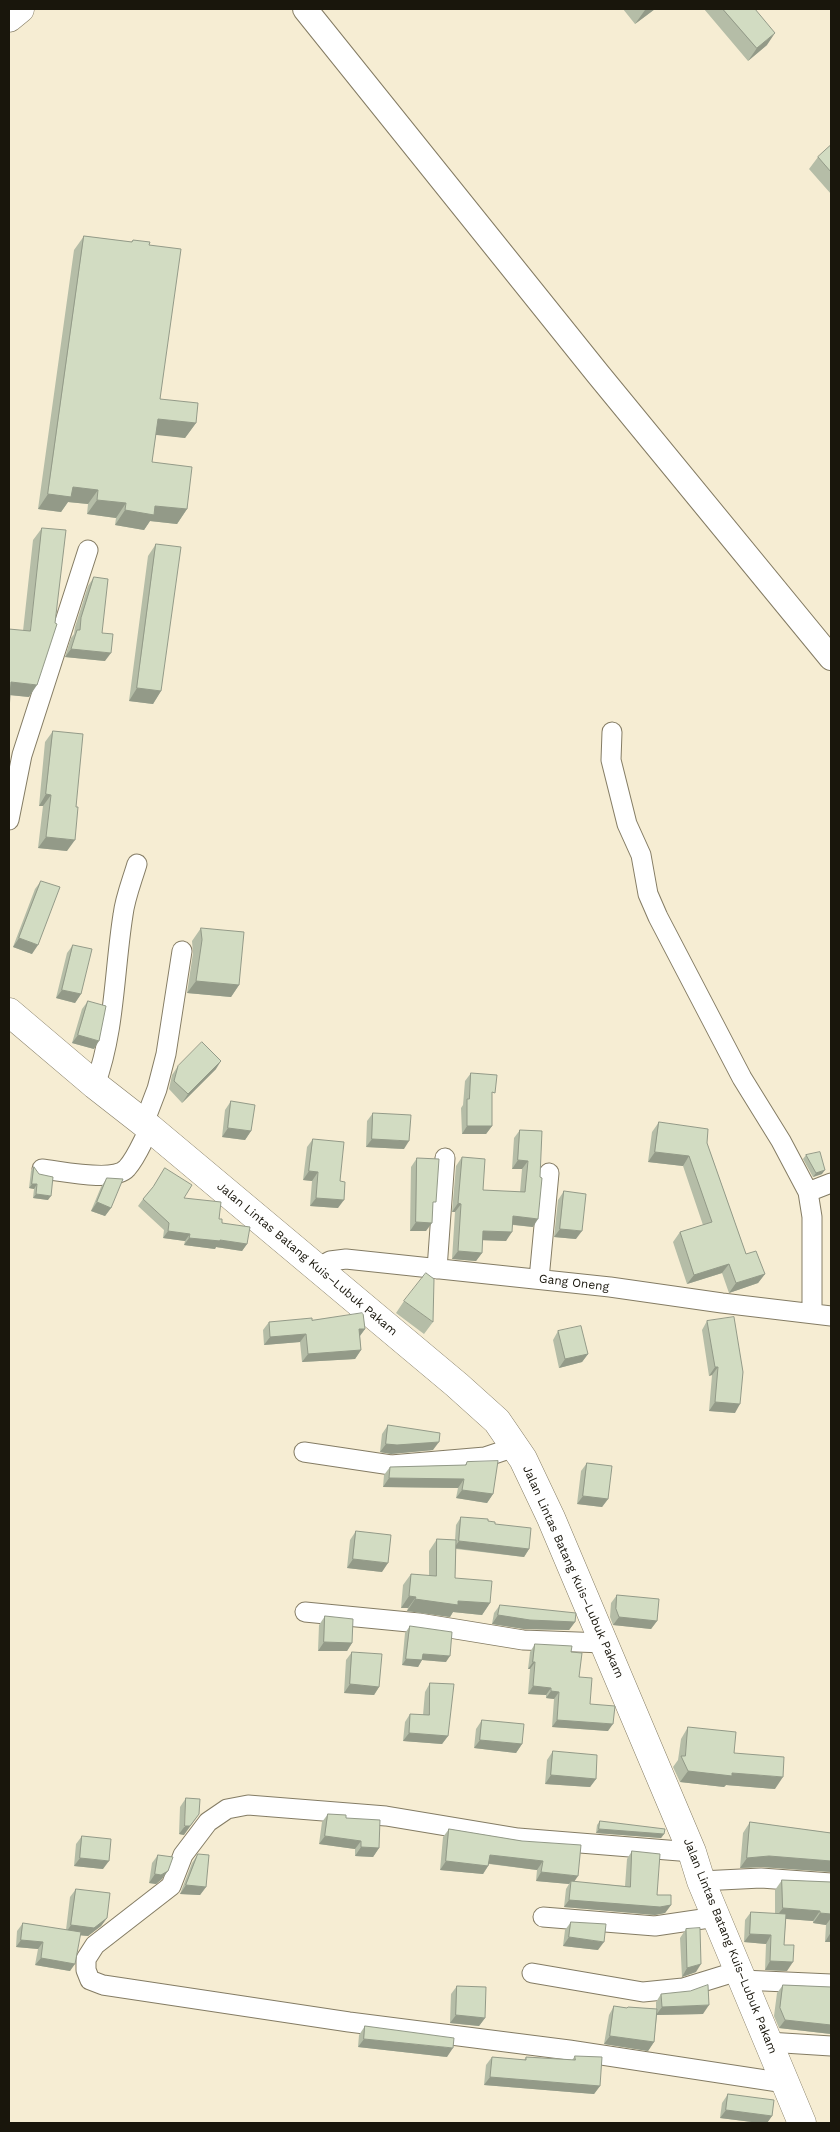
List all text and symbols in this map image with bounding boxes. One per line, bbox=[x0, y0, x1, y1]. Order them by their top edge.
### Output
street label: Jalan Lintas Batang Kuis–Lubuk Pakam bbox=[214, 1179, 400, 1339]
street label: Gang Oneng bbox=[538, 1272, 610, 1294]
street label: Jalan Lintas Batang Kuis–Lubuk Pakam bbox=[519, 1463, 627, 1681]
street label: Jalan Lintas Batang Kuis–Lubuk Pakam bbox=[680, 1836, 780, 2056]

